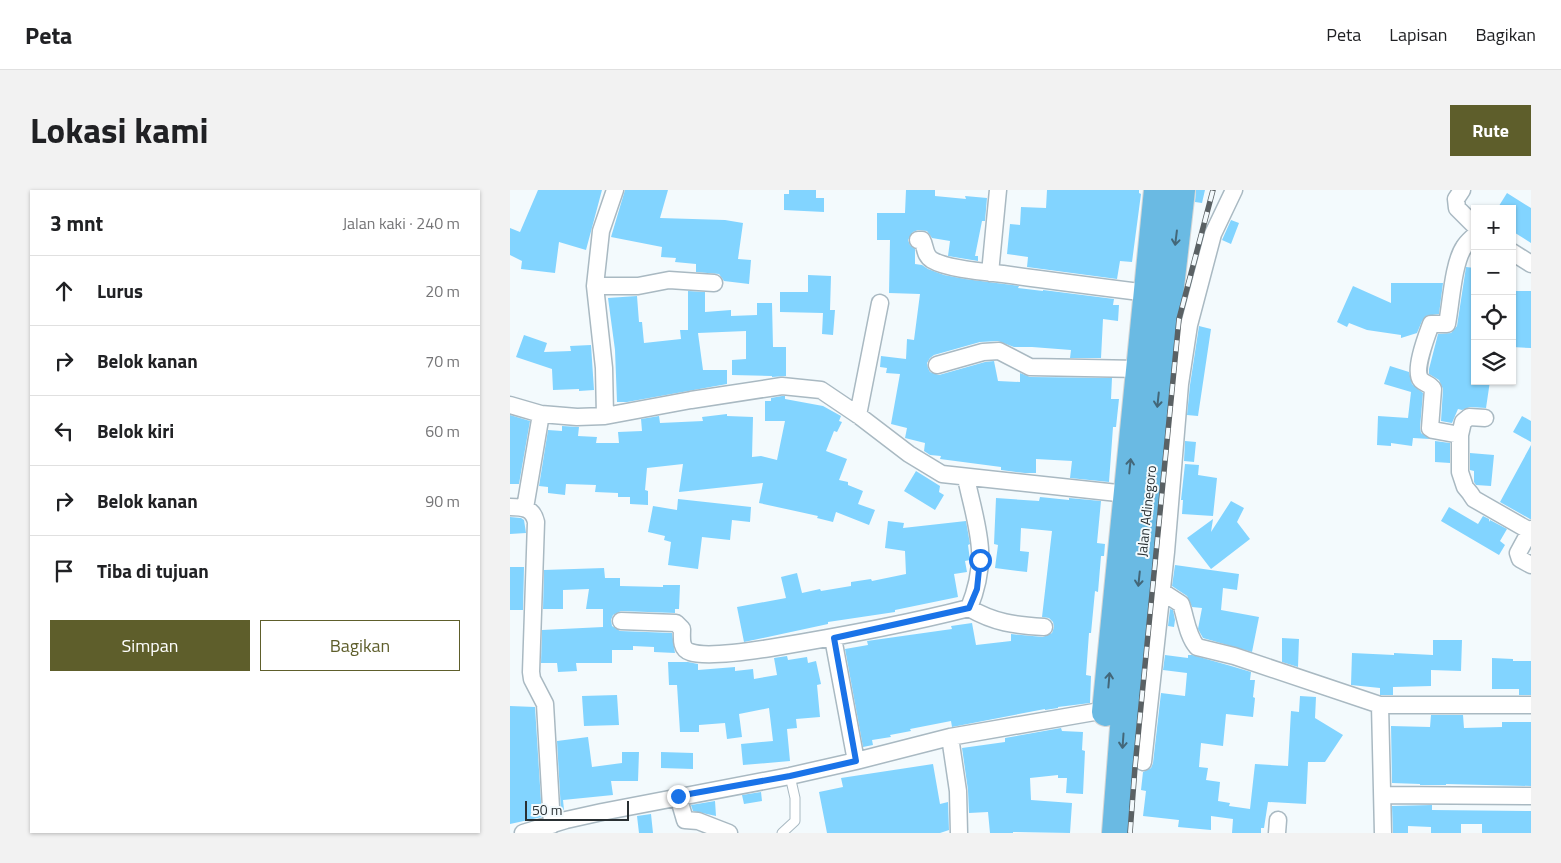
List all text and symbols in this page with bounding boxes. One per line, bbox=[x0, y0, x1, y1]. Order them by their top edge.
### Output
text: Peta bbox=[25, 17, 72, 53]
text: Peta bbox=[1326, 21, 1361, 48]
text: Lapisan bbox=[1389, 21, 1447, 48]
text: Bagikan bbox=[1475, 21, 1536, 48]
text: Lokasi kami bbox=[30, 103, 209, 157]
button: Rute bbox=[1450, 105, 1531, 156]
map controls bbox=[1471, 205, 1516, 385]
button: + bbox=[1471, 205, 1516, 250]
text: 3 mnt bbox=[50, 207, 103, 239]
text: Jalan kaki · 240 m bbox=[342, 211, 460, 235]
one-way arrow bbox=[1171, 230, 1181, 246]
button: − bbox=[1471, 250, 1516, 295]
text: Lurus bbox=[97, 276, 143, 305]
icon: ahead bbox=[50, 277, 78, 305]
text: 20 m bbox=[425, 279, 460, 303]
button: locate bbox=[1471, 295, 1516, 340]
button: layers bbox=[1471, 340, 1516, 385]
text: Belok kanan bbox=[97, 346, 198, 375]
icon: right bbox=[50, 347, 78, 375]
text: 70 m bbox=[425, 349, 460, 373]
one-way arrow bbox=[1153, 392, 1163, 408]
text: Belok kiri bbox=[97, 416, 174, 445]
icon: left bbox=[50, 417, 78, 445]
text: 60 m bbox=[425, 419, 460, 443]
one-way arrow bbox=[1125, 458, 1135, 474]
street label: Jalan Adinegoro bbox=[1131, 464, 1161, 558]
text: Belok kanan bbox=[97, 486, 198, 515]
icon: right bbox=[50, 487, 78, 515]
text: 90 m bbox=[425, 489, 460, 513]
route start bbox=[969, 549, 992, 572]
text: Tiba di tujuan bbox=[97, 556, 209, 585]
icon: arrive bbox=[50, 557, 78, 585]
one-way arrow bbox=[1134, 571, 1144, 587]
button: Simpan bbox=[50, 620, 250, 671]
button: Bagikan bbox=[260, 620, 460, 671]
one-way arrow bbox=[1105, 672, 1114, 688]
one-way arrow bbox=[1118, 732, 1128, 748]
route end bbox=[667, 785, 690, 808]
scale bar bbox=[525, 798, 629, 821]
text: 50 m bbox=[532, 799, 562, 820]

